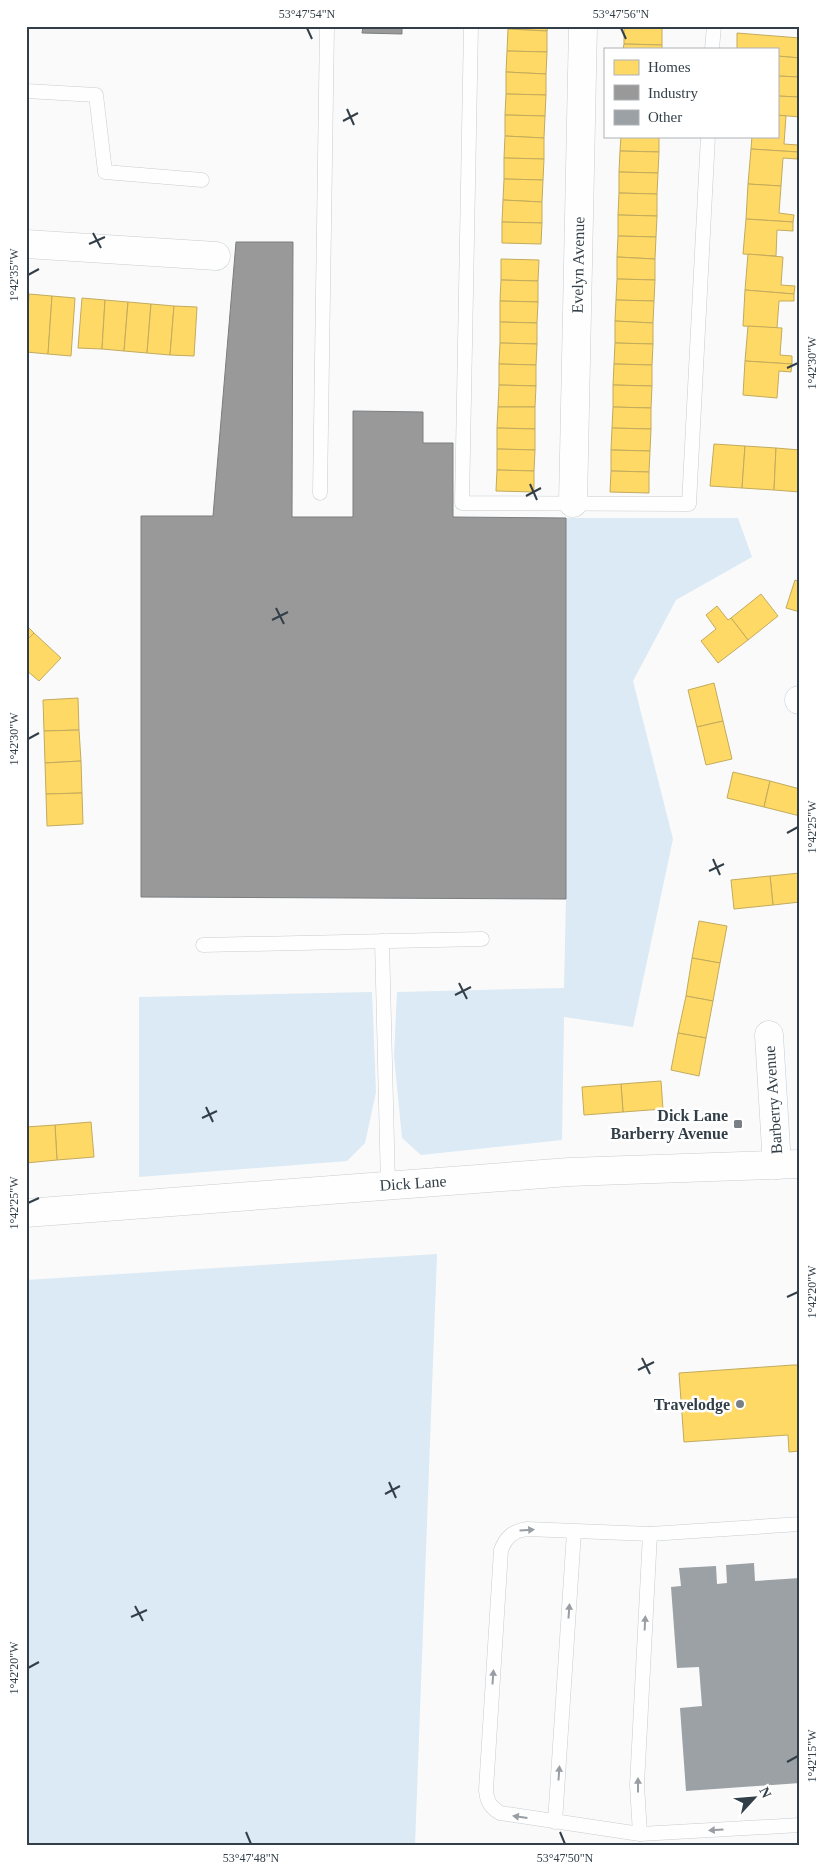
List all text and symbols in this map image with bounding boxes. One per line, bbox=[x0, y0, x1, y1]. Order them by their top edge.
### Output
text: 53°47'54"N bbox=[279, 7, 336, 21]
text: 53°47'56"N bbox=[593, 7, 650, 21]
legend bbox=[604, 48, 778, 138]
text: Homes bbox=[648, 59, 691, 75]
text: Industry bbox=[648, 85, 698, 101]
text: Other bbox=[648, 109, 682, 125]
street label: Evelyn Avenue bbox=[569, 216, 588, 314]
text: 1°42'35"W bbox=[7, 248, 21, 302]
text: 1°42'30"W bbox=[805, 336, 819, 390]
text: 1°42'30"W bbox=[7, 712, 21, 766]
text: 1°42'25"W bbox=[805, 800, 819, 854]
street label: Barberry Avenue bbox=[761, 1045, 786, 1155]
place label: Dick Lane Barberry Avenue bbox=[611, 1107, 728, 1143]
marker: Dick Lane Barberry Avenue bbox=[732, 1118, 744, 1130]
street label: Dick Lane bbox=[379, 1172, 447, 1194]
text: 1°42'25"W bbox=[7, 1176, 21, 1230]
text: 1°42'20"W bbox=[805, 1265, 819, 1319]
place label: Travelodge bbox=[654, 1396, 730, 1414]
marker: Travelodge bbox=[734, 1398, 746, 1410]
one-way arrow bbox=[519, 1526, 535, 1534]
one-way arrow bbox=[566, 1603, 574, 1619]
one-way arrow bbox=[642, 1615, 650, 1631]
text: 1°42'20"W bbox=[7, 1641, 21, 1695]
one-way arrow bbox=[490, 1669, 498, 1685]
text: 1°42'15"W bbox=[805, 1729, 819, 1783]
one-way arrow bbox=[555, 1765, 563, 1781]
north arrow bbox=[728, 1774, 778, 1824]
one-way arrow bbox=[633, 1777, 641, 1793]
text: N bbox=[756, 1785, 774, 1800]
one-way arrow bbox=[512, 1812, 528, 1820]
one-way arrow bbox=[708, 1826, 724, 1834]
text: 53°47'48"N bbox=[223, 1851, 280, 1865]
text: 53°47'50"N bbox=[537, 1851, 594, 1865]

